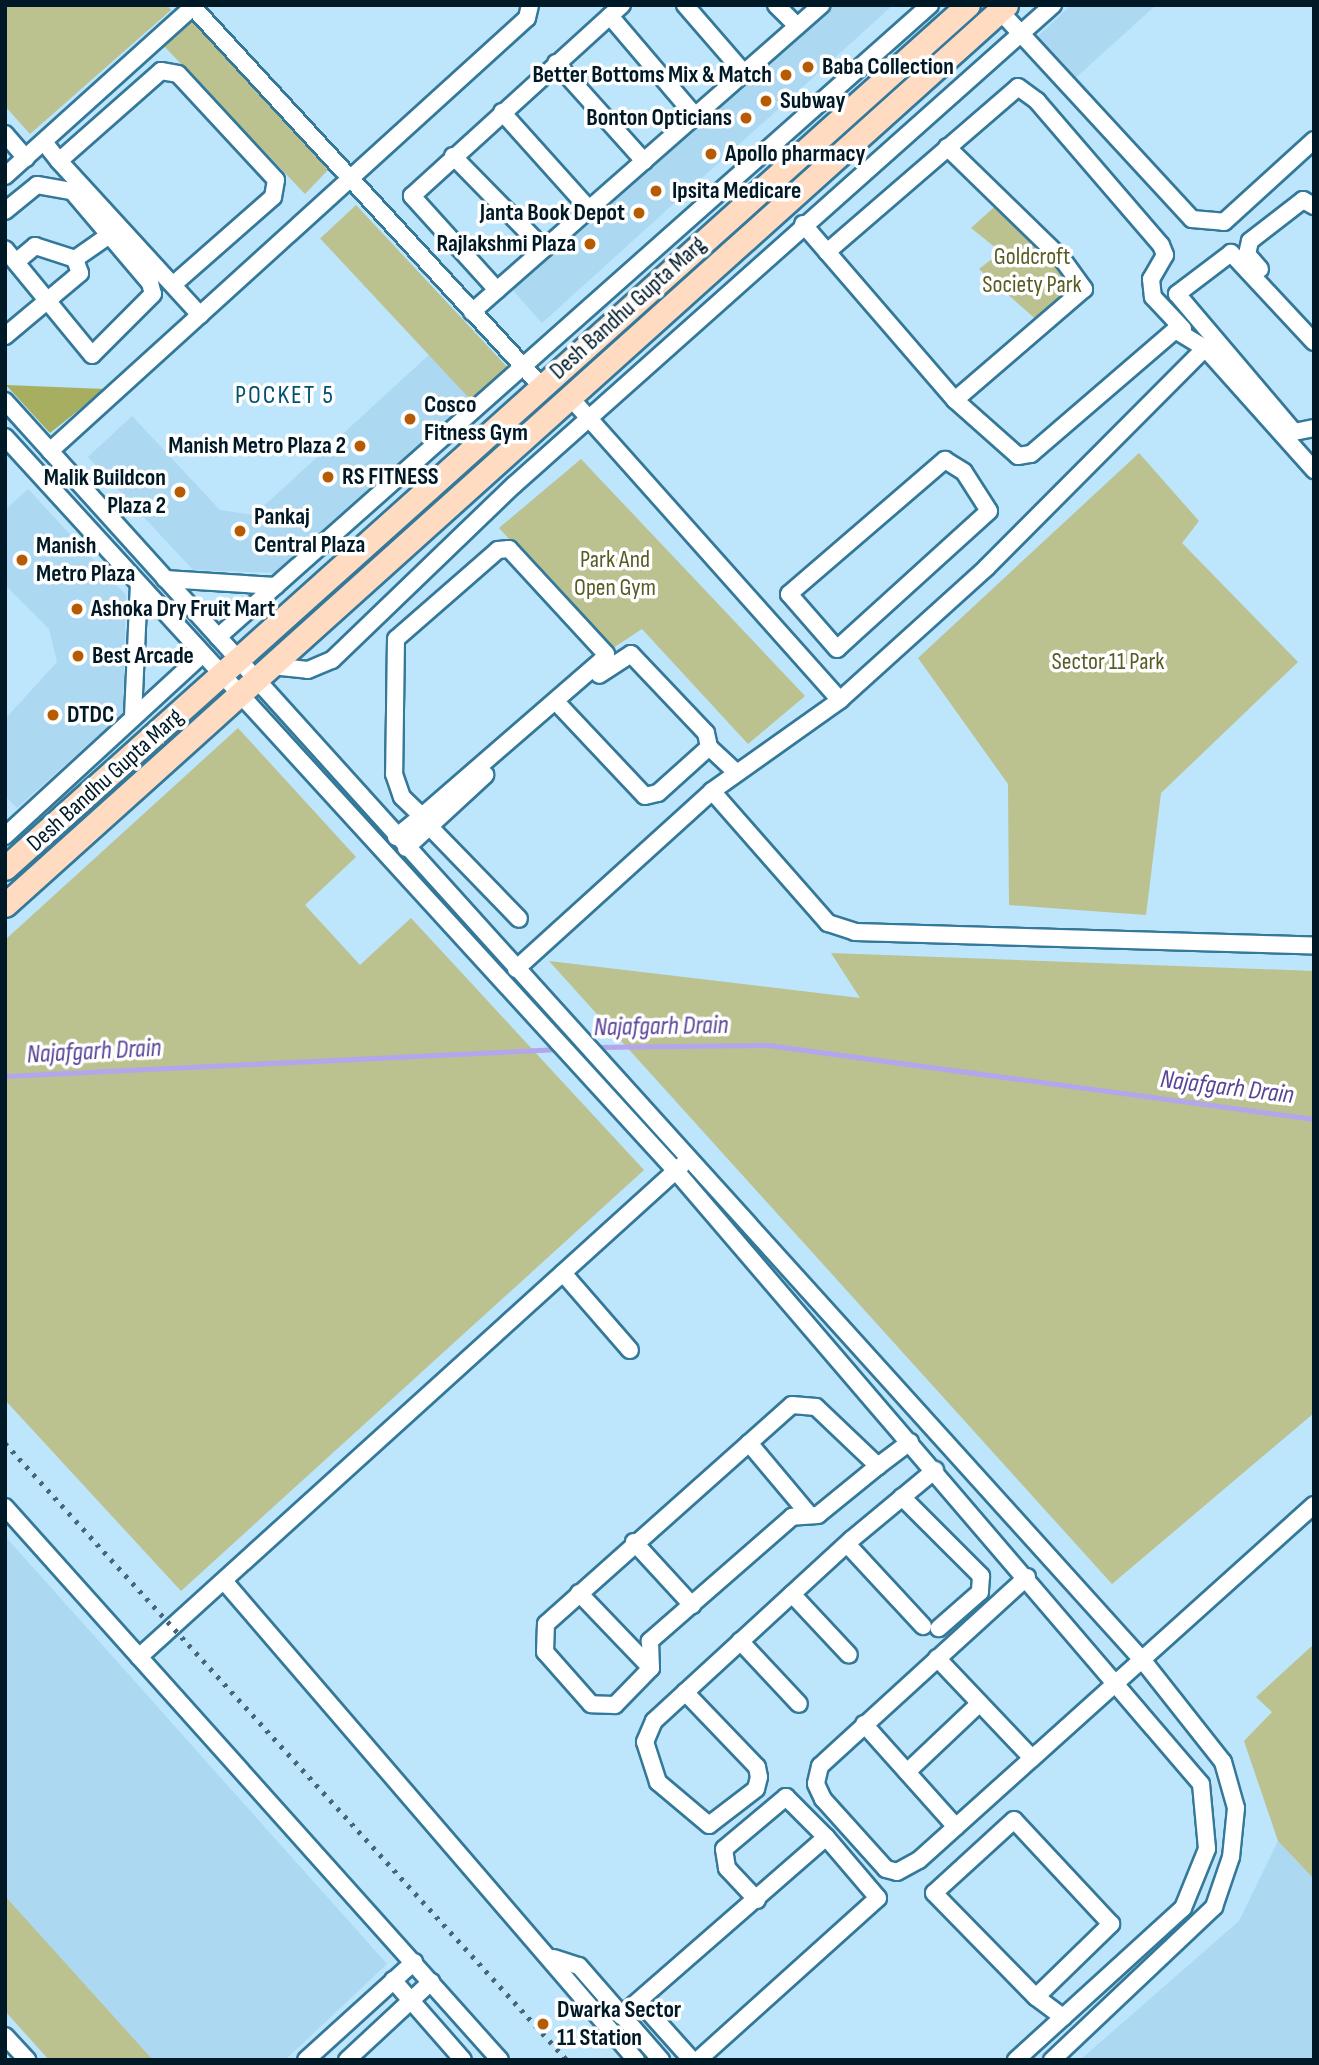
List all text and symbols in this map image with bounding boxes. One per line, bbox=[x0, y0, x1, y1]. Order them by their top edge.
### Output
place label: Baba Collection bbox=[822, 53, 954, 81]
marker: Baba Collection bbox=[800, 59, 816, 75]
place label: Better Bottoms Mix & Match bbox=[532, 61, 772, 89]
marker: Better Bottoms Mix & Match bbox=[778, 67, 794, 83]
place label: Subway bbox=[780, 87, 845, 115]
marker: Subway bbox=[758, 93, 774, 109]
place label: Bonton Opticians bbox=[586, 104, 732, 132]
marker: Bonton Opticians bbox=[738, 110, 754, 126]
place label: Apollo pharmacy bbox=[725, 140, 866, 168]
marker: Apollo pharmacy bbox=[703, 146, 719, 162]
place label: Ipsita Medicare bbox=[672, 177, 801, 205]
marker: Ipsita Medicare bbox=[646, 181, 666, 201]
place label: Janta Book Depot bbox=[480, 199, 625, 227]
marker: Janta Book Depot bbox=[631, 205, 647, 221]
place label: Rajlakshmi Plaza bbox=[436, 230, 576, 258]
street label: Desh Bandhu Gupta Marg bbox=[544, 230, 712, 386]
marker: Rajlakshmi Plaza bbox=[582, 236, 598, 252]
park label: Goldcroft Society Park bbox=[982, 243, 1082, 299]
district label: POCKET 5 bbox=[236, 380, 334, 412]
place label: Cosco Fitness Gym bbox=[424, 391, 528, 447]
marker: Cosco Fitness Gym bbox=[402, 411, 418, 427]
place label: Manish Metro Plaza 2 bbox=[168, 432, 346, 460]
marker: Manish Metro Plaza 2 bbox=[352, 438, 368, 454]
place label: RS FITNESS bbox=[342, 463, 439, 491]
place label: Malik Buildcon Plaza 2 bbox=[44, 464, 166, 520]
marker: RS FITNESS bbox=[320, 469, 336, 485]
marker: Malik Buildcon Plaza 2 bbox=[172, 484, 188, 500]
place label: Pankaj Central Plaza bbox=[254, 503, 365, 559]
marker: Pankaj Central Plaza bbox=[232, 523, 248, 539]
place label: Manish Metro Plaza bbox=[36, 532, 135, 588]
park label: Park And Open Gym bbox=[574, 546, 656, 602]
marker: Manish Metro Plaza bbox=[14, 552, 30, 568]
place label: Ashoka Dry Fruit Mart bbox=[91, 595, 275, 623]
marker: Ashoka Dry Fruit Mart bbox=[69, 601, 85, 617]
place label: Best Arcade bbox=[92, 642, 194, 670]
marker: Best Arcade bbox=[70, 648, 86, 664]
park label: Sector 11 Park bbox=[1052, 648, 1164, 676]
place label: DTDC bbox=[67, 701, 114, 729]
street label: Desh Bandhu Gupta Marg bbox=[21, 702, 189, 858]
marker: DTDC bbox=[45, 707, 61, 723]
water label: Najafgarh Drain bbox=[593, 1010, 729, 1044]
water label: Najafgarh Drain bbox=[26, 1033, 162, 1071]
water label: Najafgarh Drain bbox=[1158, 1064, 1296, 1112]
place label: Dwarka Sector 11 Station bbox=[557, 1996, 681, 2052]
marker: Dwarka Sector 11 Station bbox=[535, 2016, 551, 2032]

